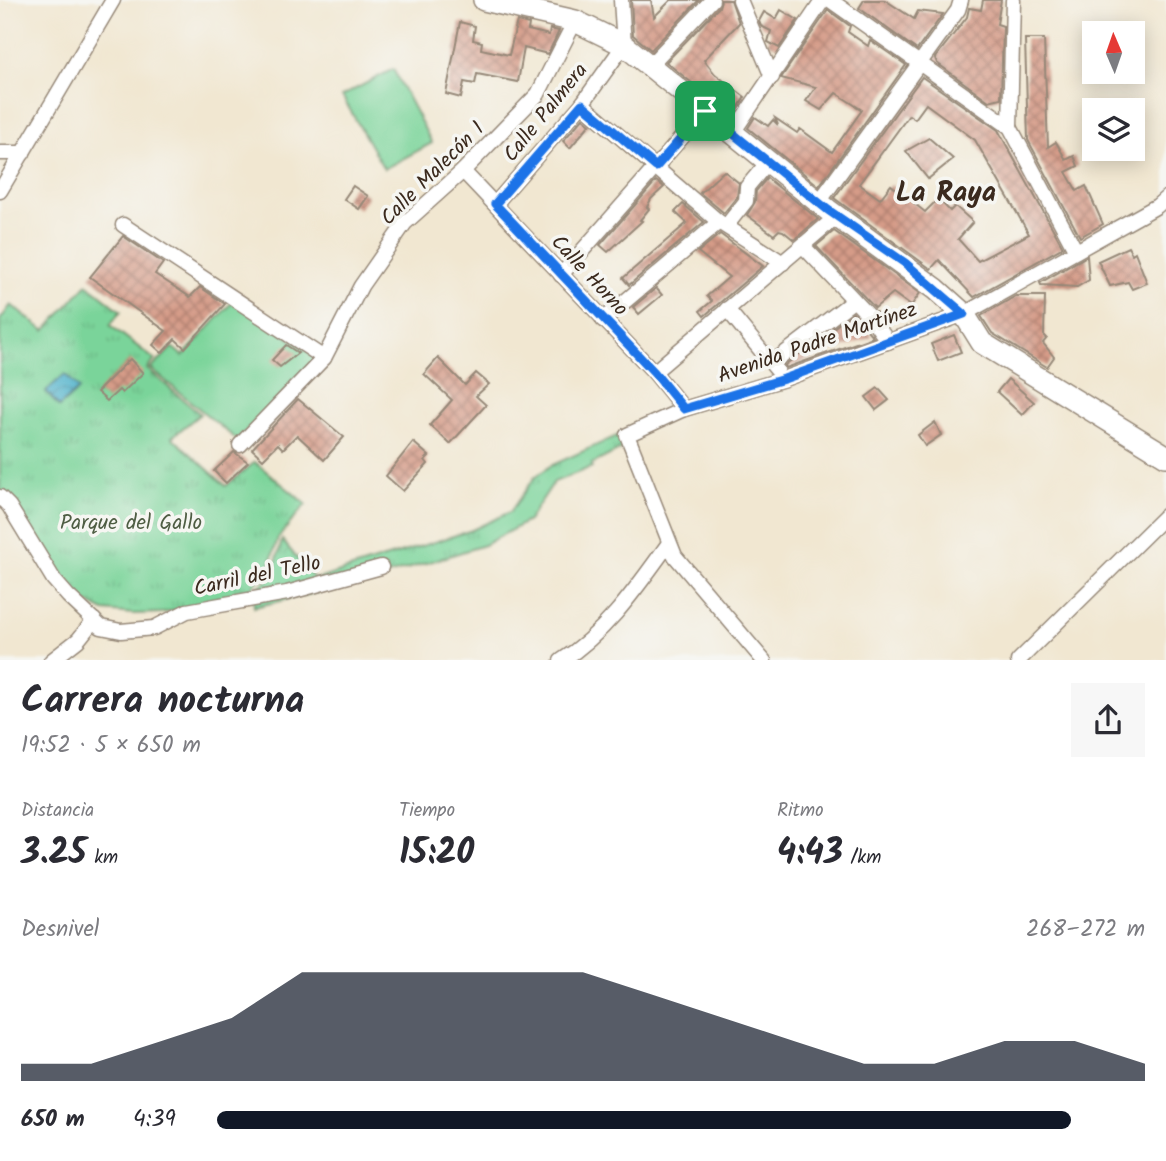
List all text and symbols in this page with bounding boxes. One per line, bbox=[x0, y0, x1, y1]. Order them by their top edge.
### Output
north arrow bbox=[1082, 21, 1144, 84]
map controls bbox=[1082, 21, 1145, 161]
street label: Calle Palmera bbox=[496, 56, 597, 170]
pin bbox=[675, 81, 735, 141]
icon: arrive bbox=[686, 92, 724, 130]
button: layers bbox=[1082, 98, 1145, 161]
street label: Calle Malecón 1 bbox=[373, 114, 493, 234]
district label: La Raya bbox=[896, 171, 996, 216]
street label: Calle Horno bbox=[542, 228, 636, 325]
street label: Avenida Padre Martínez bbox=[713, 294, 922, 393]
park label: Parque del Gallo bbox=[60, 507, 202, 540]
street label: Carril del Tello bbox=[191, 547, 324, 606]
text: Carrera nocturna bbox=[21, 672, 304, 732]
button: share bbox=[1071, 683, 1145, 757]
text: 19:52 · 5 × 650 m bbox=[21, 728, 201, 764]
text: Distancia bbox=[21, 796, 94, 826]
text: Tiempo bbox=[399, 796, 455, 826]
text: Ritmo bbox=[777, 796, 824, 826]
text: 3.25 bbox=[21, 826, 87, 882]
text: 15:20 bbox=[399, 826, 474, 882]
text: 4:43 bbox=[777, 826, 843, 882]
text: km bbox=[87, 843, 118, 873]
text: /km bbox=[843, 843, 881, 873]
text: Desnivel bbox=[21, 912, 99, 948]
text: 268–272 m bbox=[1026, 912, 1145, 948]
text: 650 m bbox=[21, 1102, 85, 1138]
text: 4:39 bbox=[133, 1102, 176, 1138]

